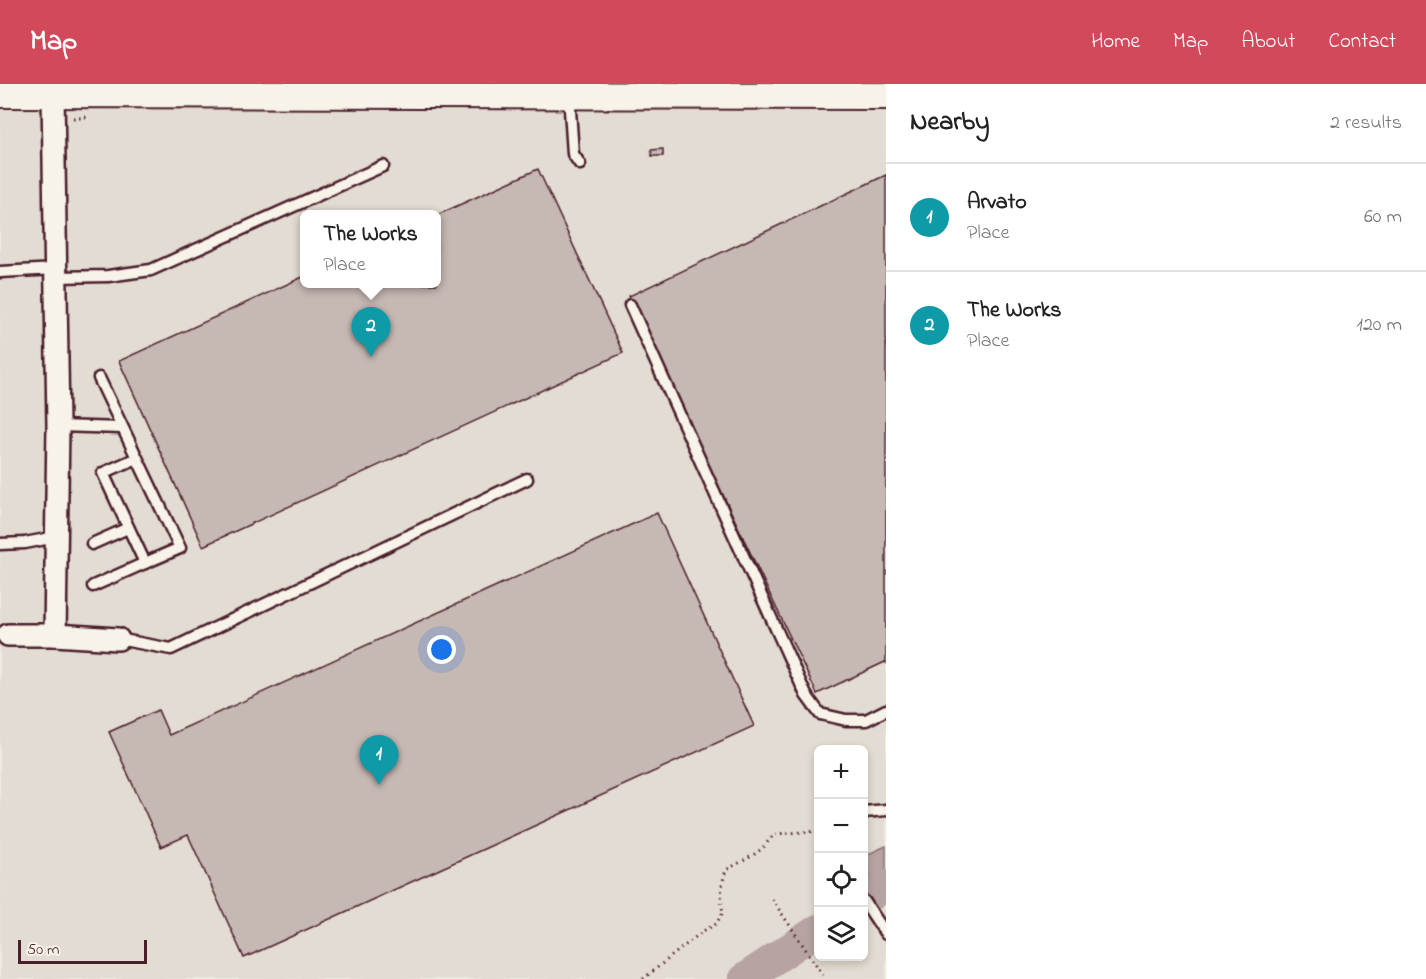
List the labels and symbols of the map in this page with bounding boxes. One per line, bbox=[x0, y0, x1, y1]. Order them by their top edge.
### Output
pin: 2 bbox=[352, 308, 391, 357]
your location bbox=[427, 635, 456, 664]
pin: 1 bbox=[360, 736, 398, 785]
scale bar bbox=[18, 937, 147, 964]

